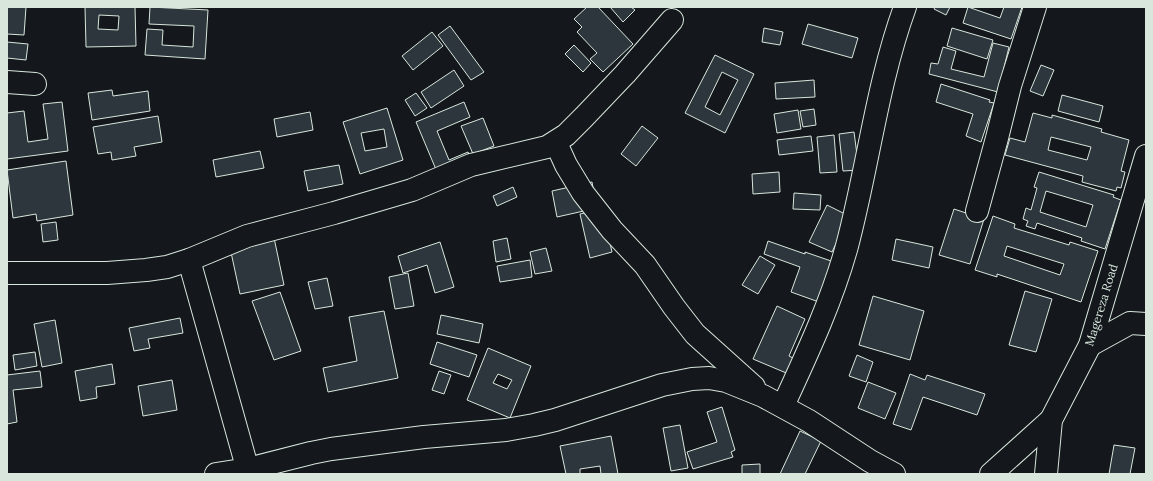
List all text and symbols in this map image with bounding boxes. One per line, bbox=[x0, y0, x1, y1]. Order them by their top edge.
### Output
street label: Magereza Road bbox=[1081, 262, 1121, 348]

